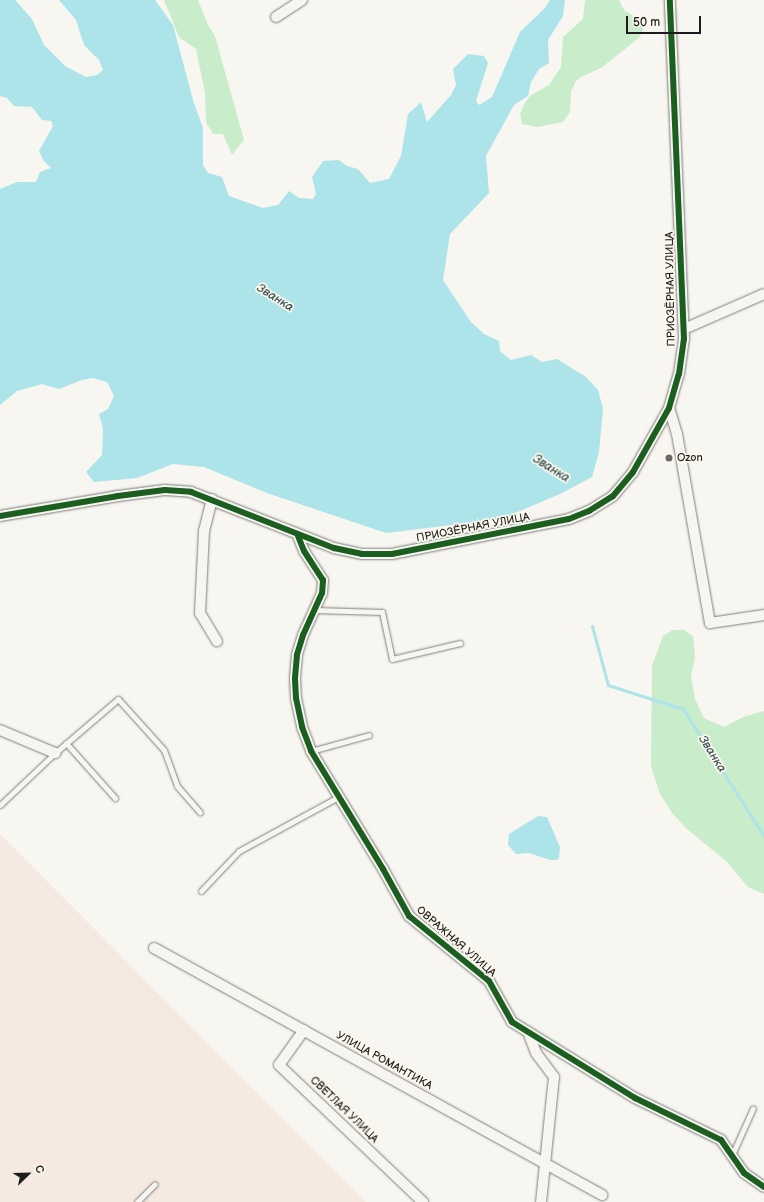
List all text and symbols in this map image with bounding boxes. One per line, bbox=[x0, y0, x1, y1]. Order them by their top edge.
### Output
scale bar bbox=[628, 8, 703, 34]
text: 50 m bbox=[633, 15, 660, 30]
street label: ПРИОЗЁРНАЯ УЛИЦА bbox=[663, 231, 679, 347]
water label: Званка bbox=[254, 281, 296, 315]
place label: Ozon bbox=[677, 451, 703, 465]
water label: Званка bbox=[530, 452, 572, 486]
marker: Ozon bbox=[664, 453, 674, 463]
street label: ПРИОЗЁРНАЯ УЛИЦА bbox=[415, 511, 531, 545]
water label: Званка bbox=[695, 733, 729, 775]
street label: ОВРАЖНАЯ УЛИЦА bbox=[414, 904, 498, 980]
street label: УЛИЦА РОМАНТИКА bbox=[334, 1029, 434, 1093]
street label: СВЕТЛАЯ УЛИЦА bbox=[307, 1074, 381, 1146]
north arrow bbox=[8, 1154, 48, 1194]
text: С bbox=[32, 1163, 47, 1175]

